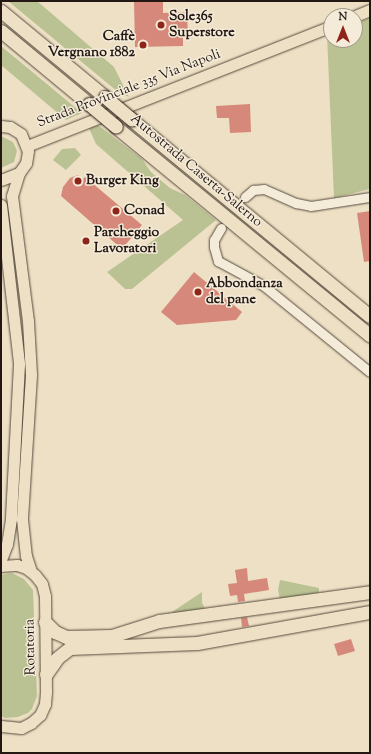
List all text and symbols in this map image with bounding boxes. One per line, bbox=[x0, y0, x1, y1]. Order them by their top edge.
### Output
north arrow bbox=[323, 8, 363, 48]
place label: Sole365 Superstore bbox=[169, 9, 235, 42]
text: N bbox=[339, 9, 347, 25]
marker: Sole365 Superstore bbox=[156, 20, 166, 30]
place label: Caffè Vergnano 1882 bbox=[48, 29, 135, 62]
marker: Caffè Vergnano 1882 bbox=[138, 40, 148, 50]
street label: Strada Provinciale 335 Via Napoli bbox=[35, 46, 223, 132]
street label: Autostrada Caserta-Salerno bbox=[127, 111, 265, 231]
place label: Burger King bbox=[86, 173, 159, 189]
marker: Burger King bbox=[73, 176, 83, 186]
place label: Conad bbox=[124, 203, 165, 219]
marker: Conad bbox=[111, 206, 121, 216]
place label: Parcheggio Lavoratori bbox=[94, 225, 159, 258]
marker: Parcheggio Lavoratori bbox=[81, 236, 91, 246]
place label: Abbondanza del pane bbox=[206, 276, 283, 308]
marker: Abbondanza del pane bbox=[193, 287, 203, 297]
street label: Rotatoria bbox=[22, 619, 40, 675]

